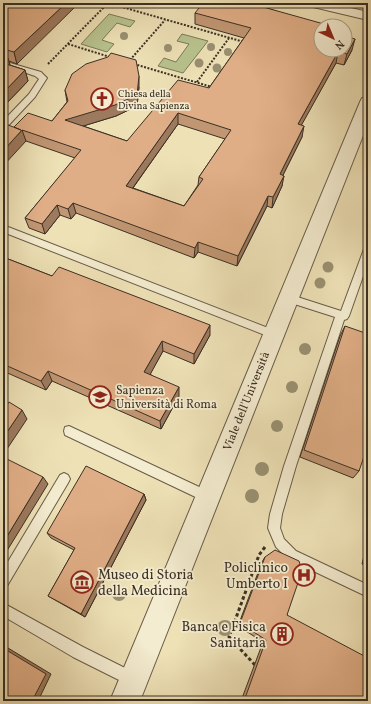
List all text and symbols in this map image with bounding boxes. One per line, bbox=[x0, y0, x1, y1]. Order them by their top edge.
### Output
north arrow bbox=[313, 18, 353, 58]
text: N bbox=[331, 36, 347, 52]
church icon: Chiesa della Divina Sapienza bbox=[89, 86, 115, 112]
place label: Chiesa della Divina Sapienza bbox=[118, 87, 190, 113]
street label: Viale dell'Università bbox=[220, 349, 274, 453]
place label: Sapienza Università di Roma bbox=[116, 383, 217, 413]
school or university icon: Sapienza Università di Roma bbox=[87, 384, 113, 410]
place label: Policlinico Umberto I bbox=[224, 559, 288, 594]
hospital icon: Policlinico Umberto I bbox=[291, 562, 317, 588]
place label: Museo di Storia della Medicina bbox=[98, 566, 193, 601]
museum icon: Museo di Storia della Medicina bbox=[69, 569, 95, 595]
place label: Banca e Fisica Sanitaria bbox=[181, 618, 266, 653]
building icon: Banca e Fisica Sanitaria bbox=[269, 621, 295, 647]

